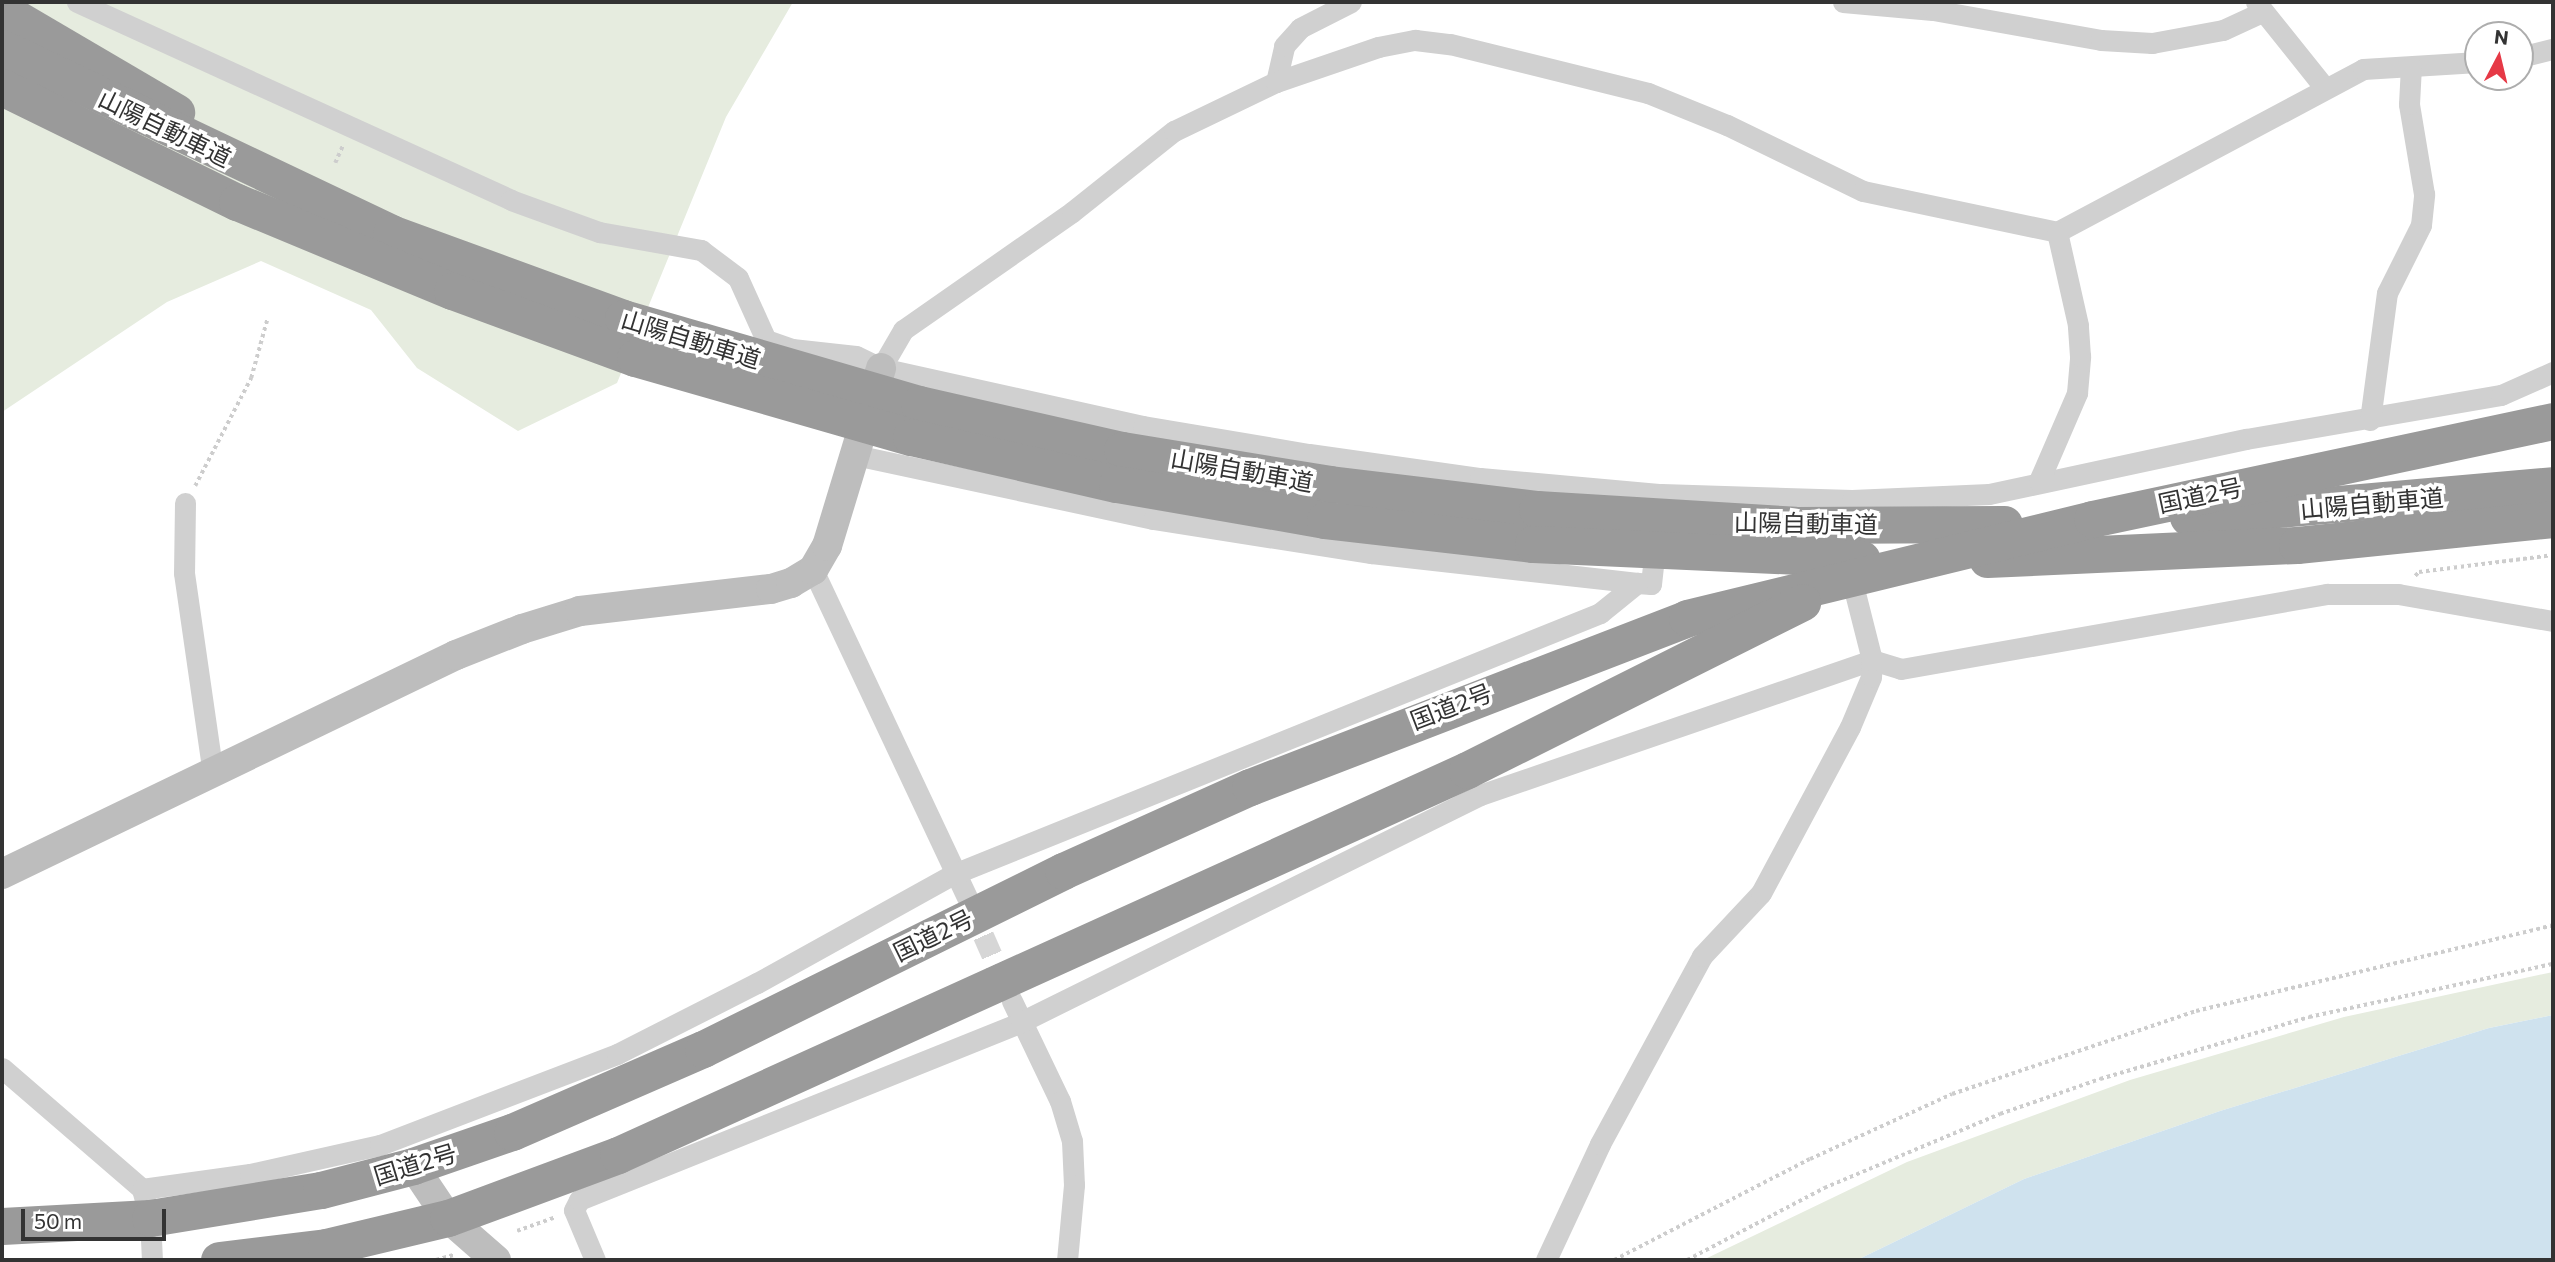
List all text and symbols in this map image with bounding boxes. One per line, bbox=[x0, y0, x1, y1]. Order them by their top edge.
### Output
north arrow bbox=[2464, 21, 2534, 91]
text: N bbox=[2493, 24, 2510, 49]
street label: 山陽自動車道 bbox=[94, 83, 236, 173]
street label: 山陽自動車道 bbox=[618, 304, 764, 374]
street label: 山陽自動車道 bbox=[1169, 443, 1315, 497]
street label: 国道2号 bbox=[2155, 472, 2245, 518]
street label: 山陽自動車道 bbox=[2299, 482, 2445, 524]
street label: 山陽自動車道 bbox=[1734, 507, 1878, 539]
street label: 国道2号 bbox=[1406, 677, 1496, 735]
street label: 国道2号 bbox=[888, 903, 978, 967]
street label: 国道2号 bbox=[370, 1138, 460, 1190]
scale bar bbox=[24, 1196, 170, 1240]
text: 50 m bbox=[34, 1208, 82, 1233]

